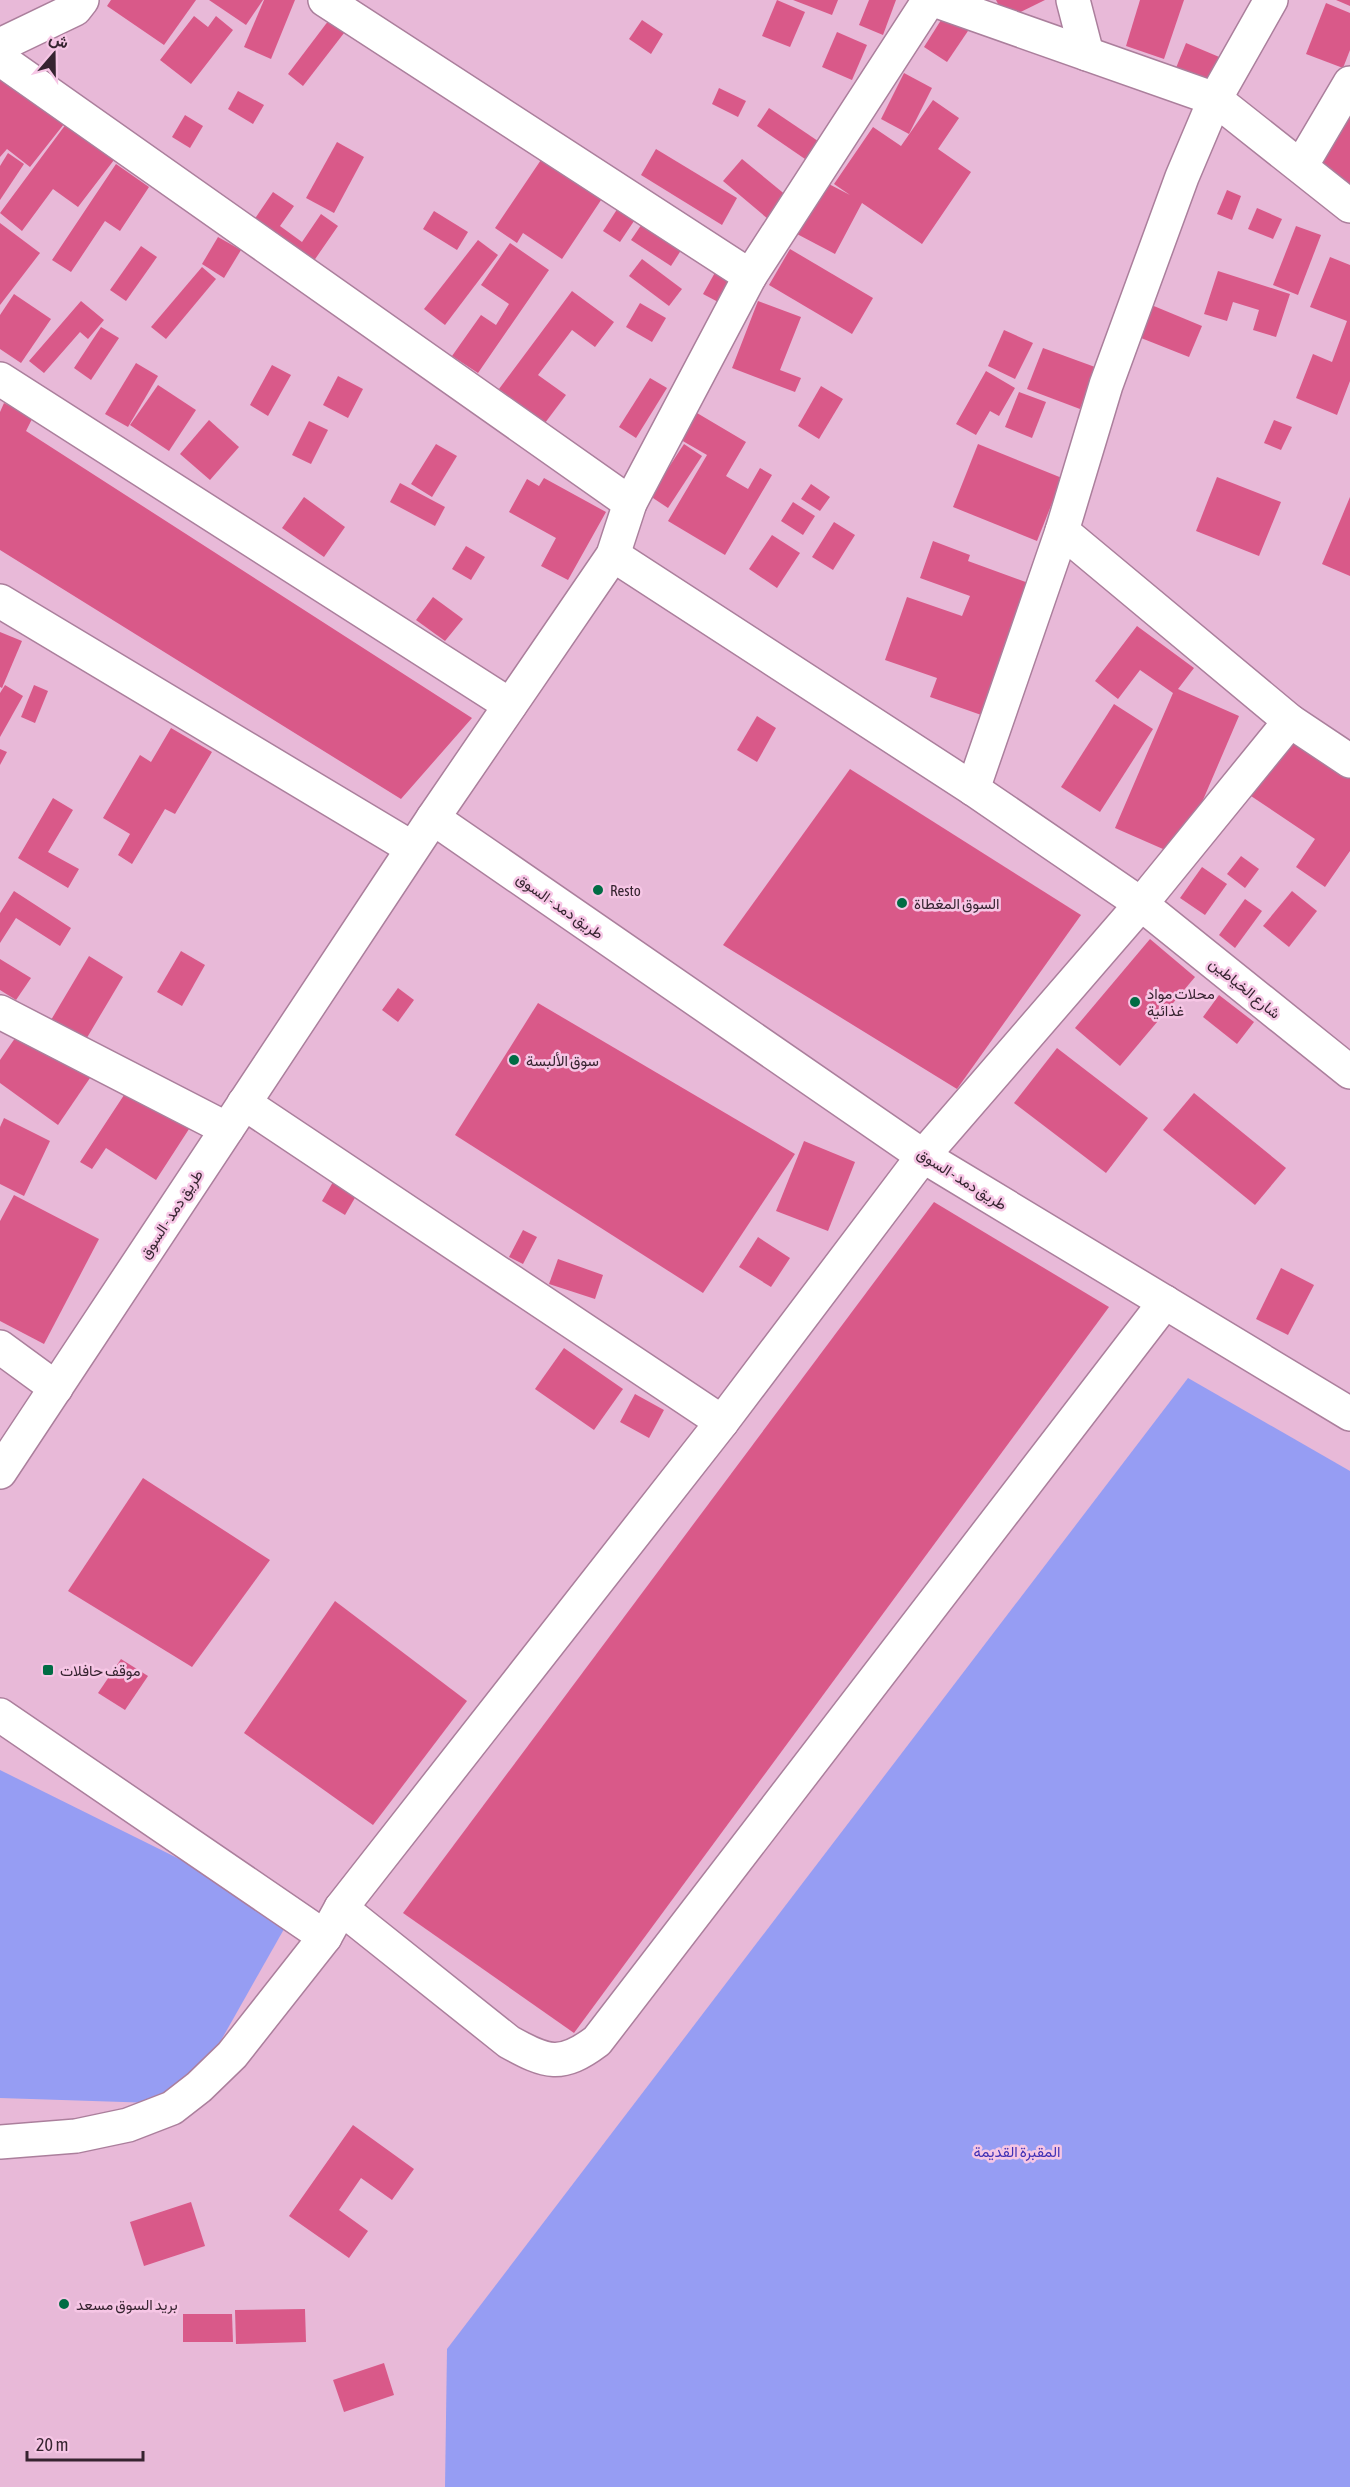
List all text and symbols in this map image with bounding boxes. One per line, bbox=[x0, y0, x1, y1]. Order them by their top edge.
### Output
north arrow bbox=[24, 24, 84, 84]
text: ش bbox=[47, 28, 71, 53]
street label: طريق دمد - السوق bbox=[512, 870, 607, 944]
place label: Resto bbox=[610, 882, 641, 899]
marker: Resto bbox=[591, 883, 605, 897]
place label: السوق المغطاة bbox=[914, 895, 1000, 913]
marker: السوق المغطاة bbox=[895, 896, 909, 910]
street label: شارع الخياطين bbox=[1204, 954, 1284, 1024]
place label: محلات مواد غذائية bbox=[1147, 985, 1215, 1020]
marker: محلات مواد غذائية bbox=[1128, 995, 1142, 1009]
place label: سوق الألبسة bbox=[526, 1052, 599, 1070]
marker: سوق الألبسة bbox=[507, 1053, 521, 1067]
street label: طريق دمد - السوق bbox=[913, 1145, 1010, 1215]
street label: طريق دمد - السوق bbox=[136, 1166, 208, 1263]
place label: موقف حافلات bbox=[60, 1662, 141, 1680]
marker: موقف حافلات bbox=[41, 1663, 55, 1677]
park label: المقبرة القديمة bbox=[973, 2143, 1061, 2161]
place label: بريد السوق مسعد bbox=[76, 2296, 178, 2314]
marker: بريد السوق مسعد bbox=[57, 2297, 71, 2311]
scale bar bbox=[27, 2424, 142, 2462]
text: 20 m bbox=[36, 2434, 68, 2455]

